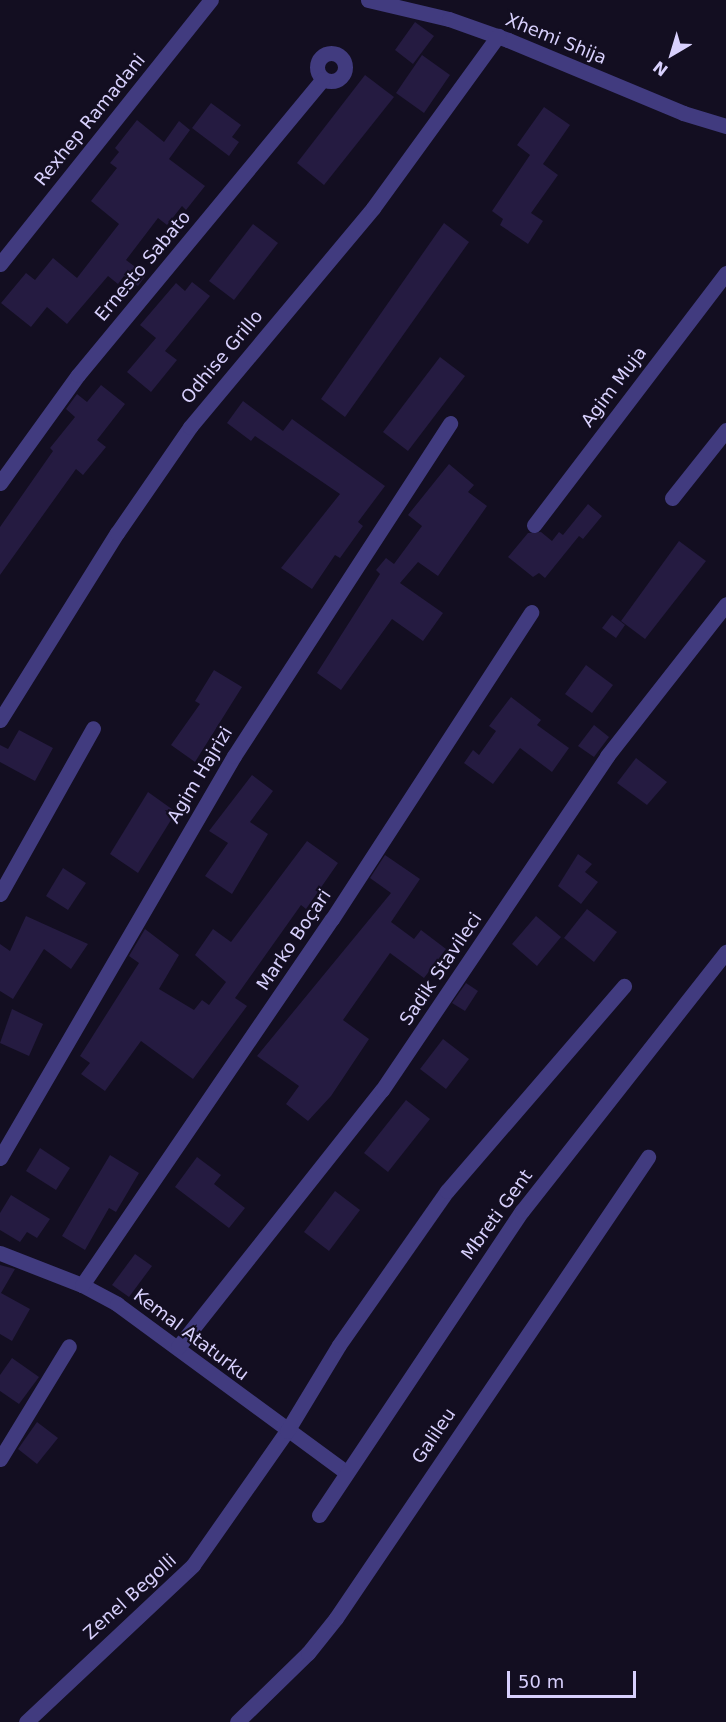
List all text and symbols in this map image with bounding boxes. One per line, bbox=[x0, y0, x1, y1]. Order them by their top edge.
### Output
street label: Xhemi Shija bbox=[502, 9, 610, 69]
north arrow bbox=[642, 24, 702, 84]
street label: Rexhep Ramadani bbox=[30, 50, 150, 190]
text: N bbox=[649, 57, 672, 80]
street label: Ernesto Sabato bbox=[91, 207, 195, 325]
street label: Odhise Grillo bbox=[177, 306, 267, 408]
street label: Agim Muja bbox=[577, 343, 651, 431]
street label: Agim Hajrizi bbox=[163, 723, 237, 827]
street label: Marko Boçari bbox=[252, 885, 336, 995]
street label: Sadik Stavileci bbox=[395, 909, 487, 1029]
street label: Mbreti Gent bbox=[457, 1166, 537, 1264]
street label: Kemal Ataturku bbox=[129, 1285, 253, 1385]
street label: Galileu bbox=[408, 1404, 460, 1468]
street label: Zenel Begolli bbox=[79, 1550, 181, 1644]
scale bar bbox=[510, 1659, 639, 1697]
text: 50 m bbox=[518, 1671, 564, 1692]

